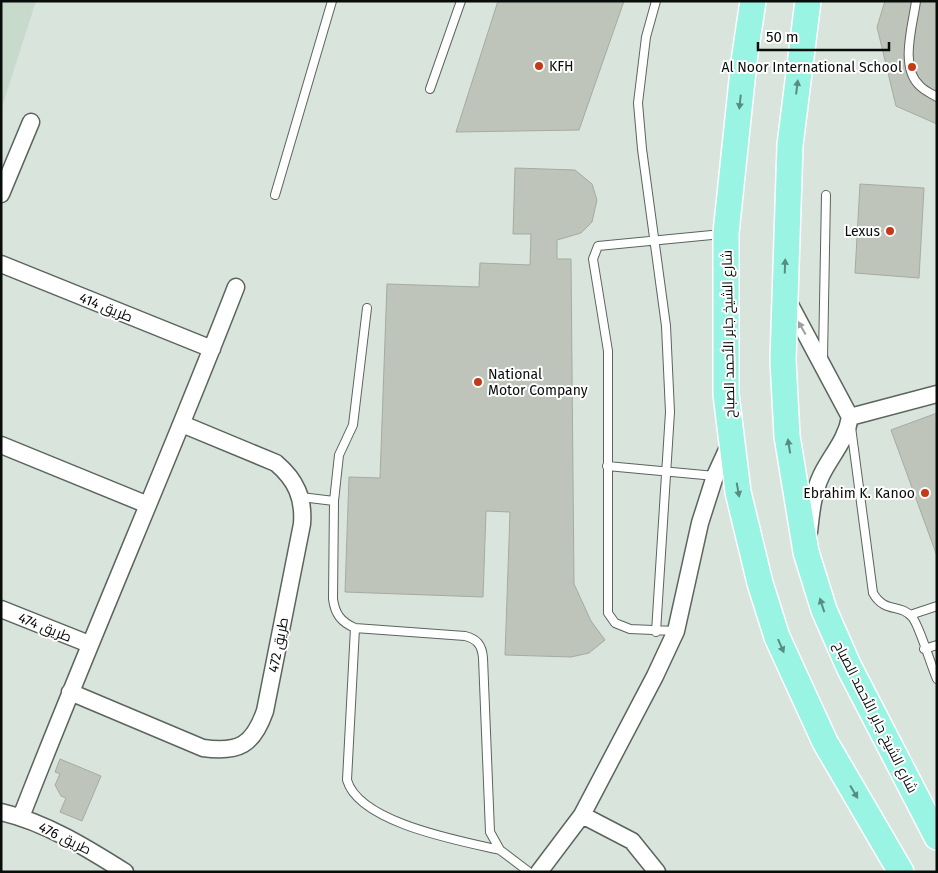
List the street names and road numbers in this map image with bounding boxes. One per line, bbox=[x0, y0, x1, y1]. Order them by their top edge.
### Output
street label: شارع الشيخ جابر الأحمد الصباح bbox=[719, 250, 738, 418]
street label: طريق 414 bbox=[77, 289, 135, 326]
street label: طريق 474 bbox=[16, 609, 74, 646]
street label: طريق 472 bbox=[265, 616, 292, 674]
street label: شارع الشيخ جابر الأحمد الصباح bbox=[830, 639, 921, 796]
street label: طريق 476 bbox=[36, 818, 94, 858]

